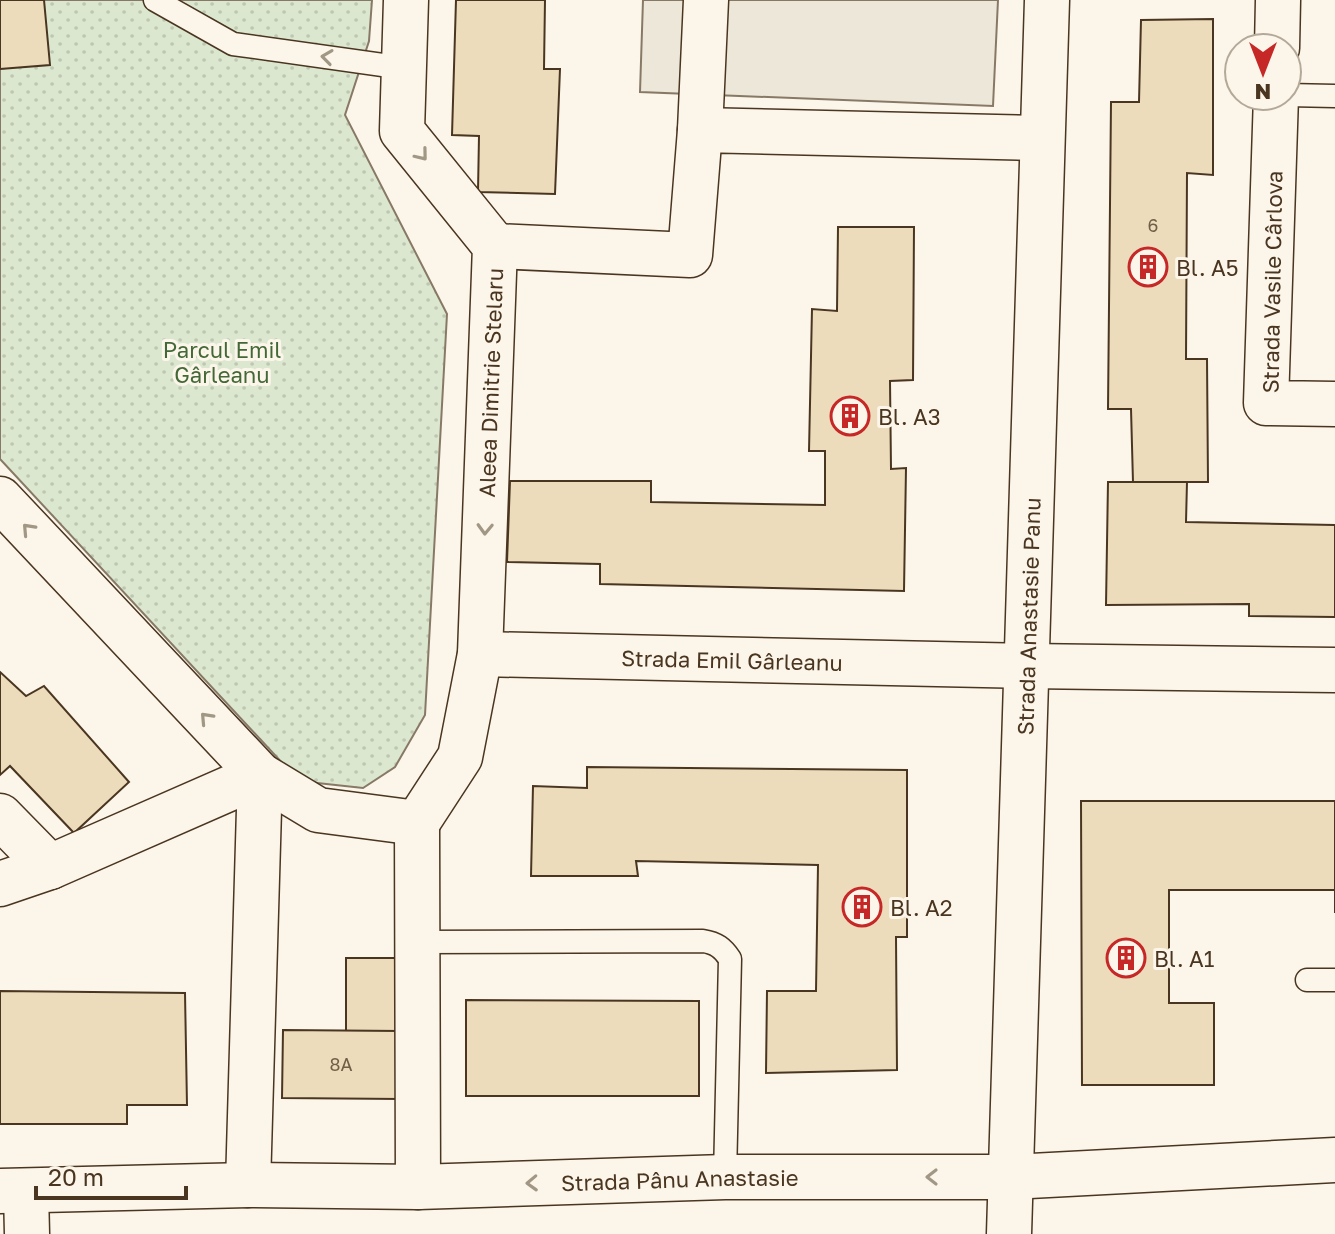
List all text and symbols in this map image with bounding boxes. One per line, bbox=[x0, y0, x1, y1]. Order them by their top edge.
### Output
north arrow bbox=[1223, 32, 1303, 112]
one-way arrow bbox=[320, 49, 333, 66]
text: N bbox=[1255, 79, 1271, 106]
one-way arrow bbox=[412, 146, 426, 161]
street label: Strada Vasile Cârlova bbox=[1257, 170, 1287, 394]
house number: 6 bbox=[1148, 214, 1158, 236]
building icon: Bl. A5 bbox=[1127, 246, 1169, 288]
place label: Bl. A5 bbox=[1176, 254, 1238, 281]
street label: Aleea Dimitrie Stelaru bbox=[472, 267, 508, 498]
park label: Parcul Emil Gârleanu bbox=[163, 336, 281, 388]
building icon: Bl. A3 bbox=[829, 395, 871, 437]
place label: Bl. A3 bbox=[878, 403, 941, 430]
street label: Strada Anastasie Panu bbox=[1011, 497, 1045, 736]
one-way arrow bbox=[477, 523, 494, 536]
one-way arrow bbox=[23, 524, 38, 538]
street label: Strada Emil Gârleanu bbox=[621, 644, 843, 675]
one-way arrow bbox=[202, 713, 216, 728]
building icon: Bl. A2 bbox=[841, 886, 883, 928]
place label: Bl. A2 bbox=[890, 894, 952, 921]
building icon: Bl. A1 bbox=[1105, 937, 1147, 979]
place label: Bl. A1 bbox=[1154, 945, 1215, 972]
house number: 8A bbox=[329, 1053, 353, 1075]
scale bar bbox=[36, 1150, 186, 1200]
text: 20 m bbox=[48, 1162, 104, 1191]
street label: Strada Pânu Anastasie bbox=[561, 1164, 799, 1196]
one-way arrow bbox=[925, 1168, 938, 1186]
one-way arrow bbox=[525, 1175, 538, 1192]

